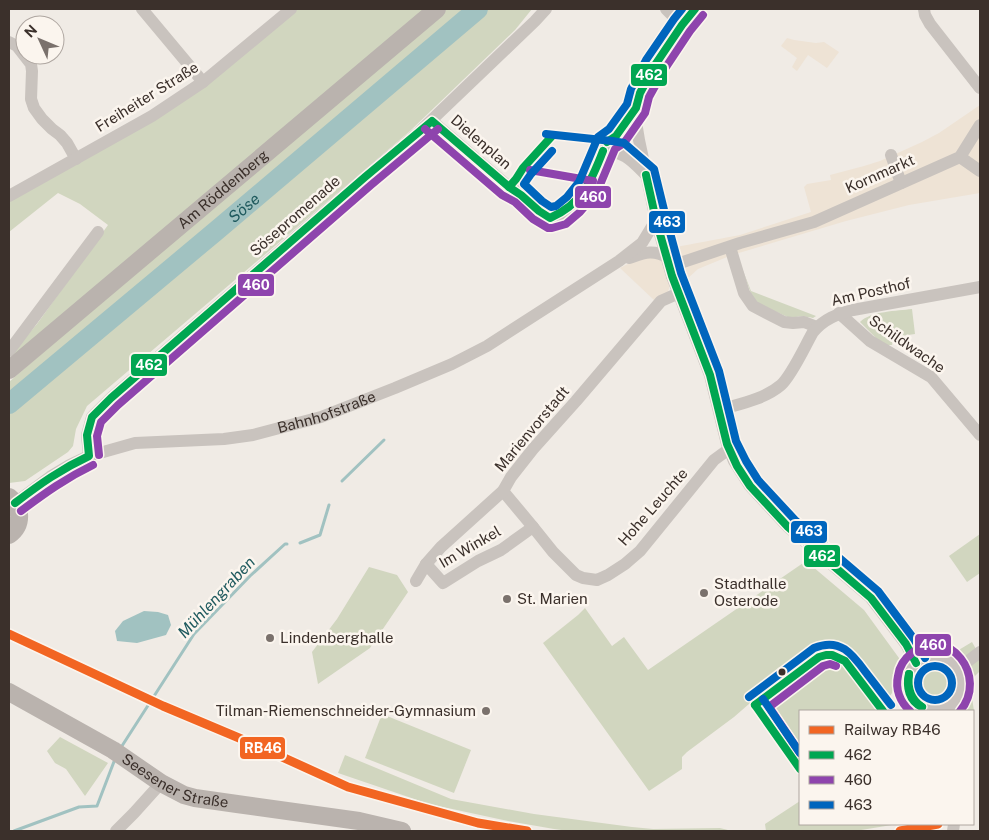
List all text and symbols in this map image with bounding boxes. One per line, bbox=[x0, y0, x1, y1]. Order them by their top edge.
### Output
north arrow bbox=[15, 15, 65, 65]
text: N bbox=[21, 21, 40, 40]
street label: Freiheiter Straße bbox=[92, 58, 201, 135]
line badge: 462 bbox=[630, 63, 668, 87]
text: 462 bbox=[635, 67, 663, 83]
street label: Dielenplan bbox=[448, 111, 515, 172]
street label: Am Röddenberg bbox=[174, 146, 271, 232]
street label: Kornmarkt bbox=[843, 151, 917, 196]
street label: Sösepromenade bbox=[246, 172, 343, 259]
line badge: 460 bbox=[574, 185, 612, 209]
water label: Söse bbox=[224, 189, 264, 227]
text: 460 bbox=[579, 189, 607, 205]
line badge: 463 bbox=[648, 210, 686, 234]
text: 463 bbox=[653, 214, 681, 230]
line badge: 460 bbox=[237, 273, 275, 297]
street label: Am Posthof bbox=[829, 274, 912, 309]
text: 460 bbox=[242, 277, 270, 293]
street label: Schildwache bbox=[866, 311, 948, 376]
line badge: 462 bbox=[130, 353, 168, 377]
text: 462 bbox=[135, 357, 163, 373]
street label: Marienvorstadt bbox=[491, 382, 572, 475]
street label: Bahnhofstraße bbox=[275, 387, 378, 436]
street label: Hohe Leuchte bbox=[615, 465, 691, 549]
line badge: 463 bbox=[790, 520, 828, 544]
street label: Im Winkel bbox=[436, 522, 504, 571]
text: 463 bbox=[795, 523, 823, 539]
line badge: 462 bbox=[803, 544, 841, 568]
text: 462 bbox=[808, 548, 836, 564]
water label: Mühlengraben bbox=[174, 553, 259, 642]
place label: Stadthalle Osterode bbox=[714, 575, 787, 609]
marker: Stadthalle Osterode bbox=[698, 587, 710, 599]
place label: St. Marien bbox=[517, 590, 588, 607]
marker: St. Marien bbox=[501, 593, 513, 605]
place label: Lindenberghalle bbox=[280, 629, 394, 646]
marker: Lindenberghalle bbox=[264, 632, 276, 644]
line badge: 460 bbox=[914, 633, 952, 657]
text: 460 bbox=[919, 637, 947, 653]
unlabelled marker bbox=[777, 667, 787, 677]
place label: Tilman-Riemenschneider-Gymnasium bbox=[216, 702, 476, 719]
marker: Tilman-Riemenschneider-Gymnasium bbox=[480, 705, 492, 717]
legend bbox=[799, 710, 974, 825]
text: Railway RB46 bbox=[844, 721, 941, 738]
line badge: RB46 bbox=[239, 736, 286, 760]
text: RB46 bbox=[244, 740, 282, 756]
text: 462 bbox=[844, 746, 872, 763]
street label: Seesener Straße bbox=[119, 750, 230, 811]
text: 460 bbox=[844, 771, 872, 788]
text: 463 bbox=[844, 796, 872, 813]

